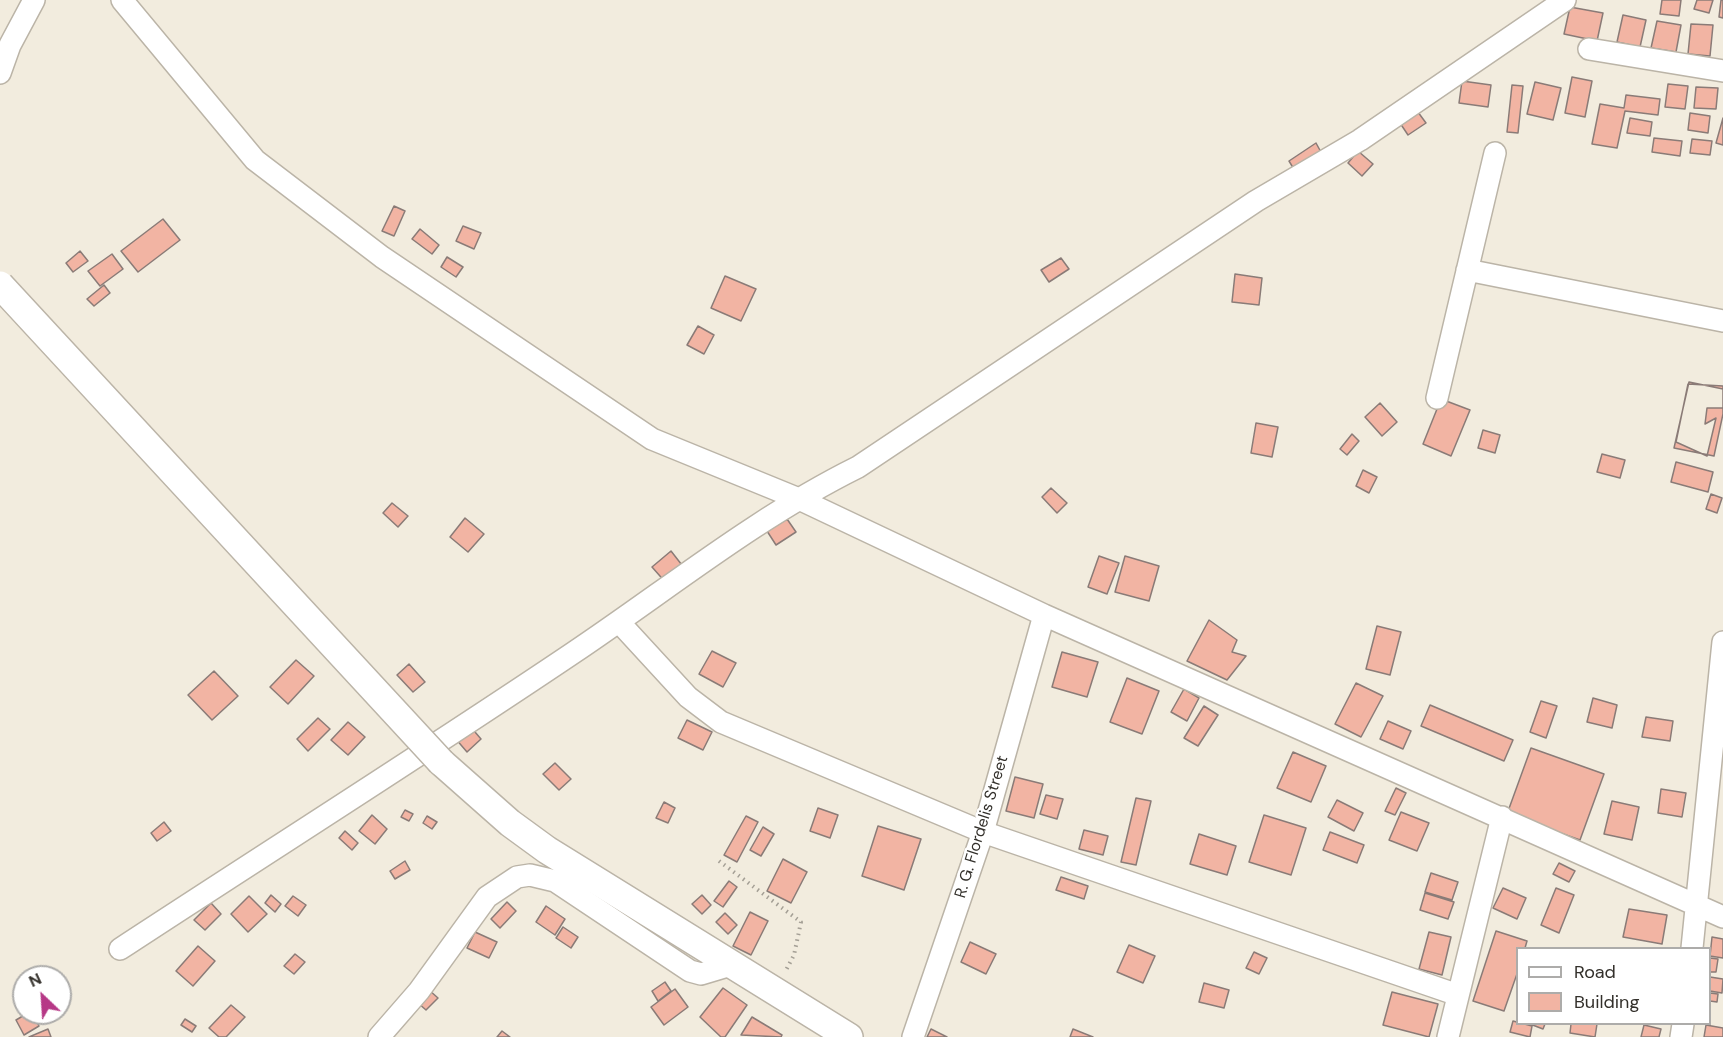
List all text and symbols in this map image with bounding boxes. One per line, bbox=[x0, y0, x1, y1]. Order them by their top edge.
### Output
street label: R. G. Flordelis Street bbox=[951, 753, 1013, 901]
legend bbox=[1516, 947, 1711, 1025]
text: Road bbox=[1574, 960, 1616, 984]
north arrow bbox=[12, 965, 72, 1025]
text: N bbox=[25, 968, 45, 992]
text: Building bbox=[1574, 990, 1639, 1014]

